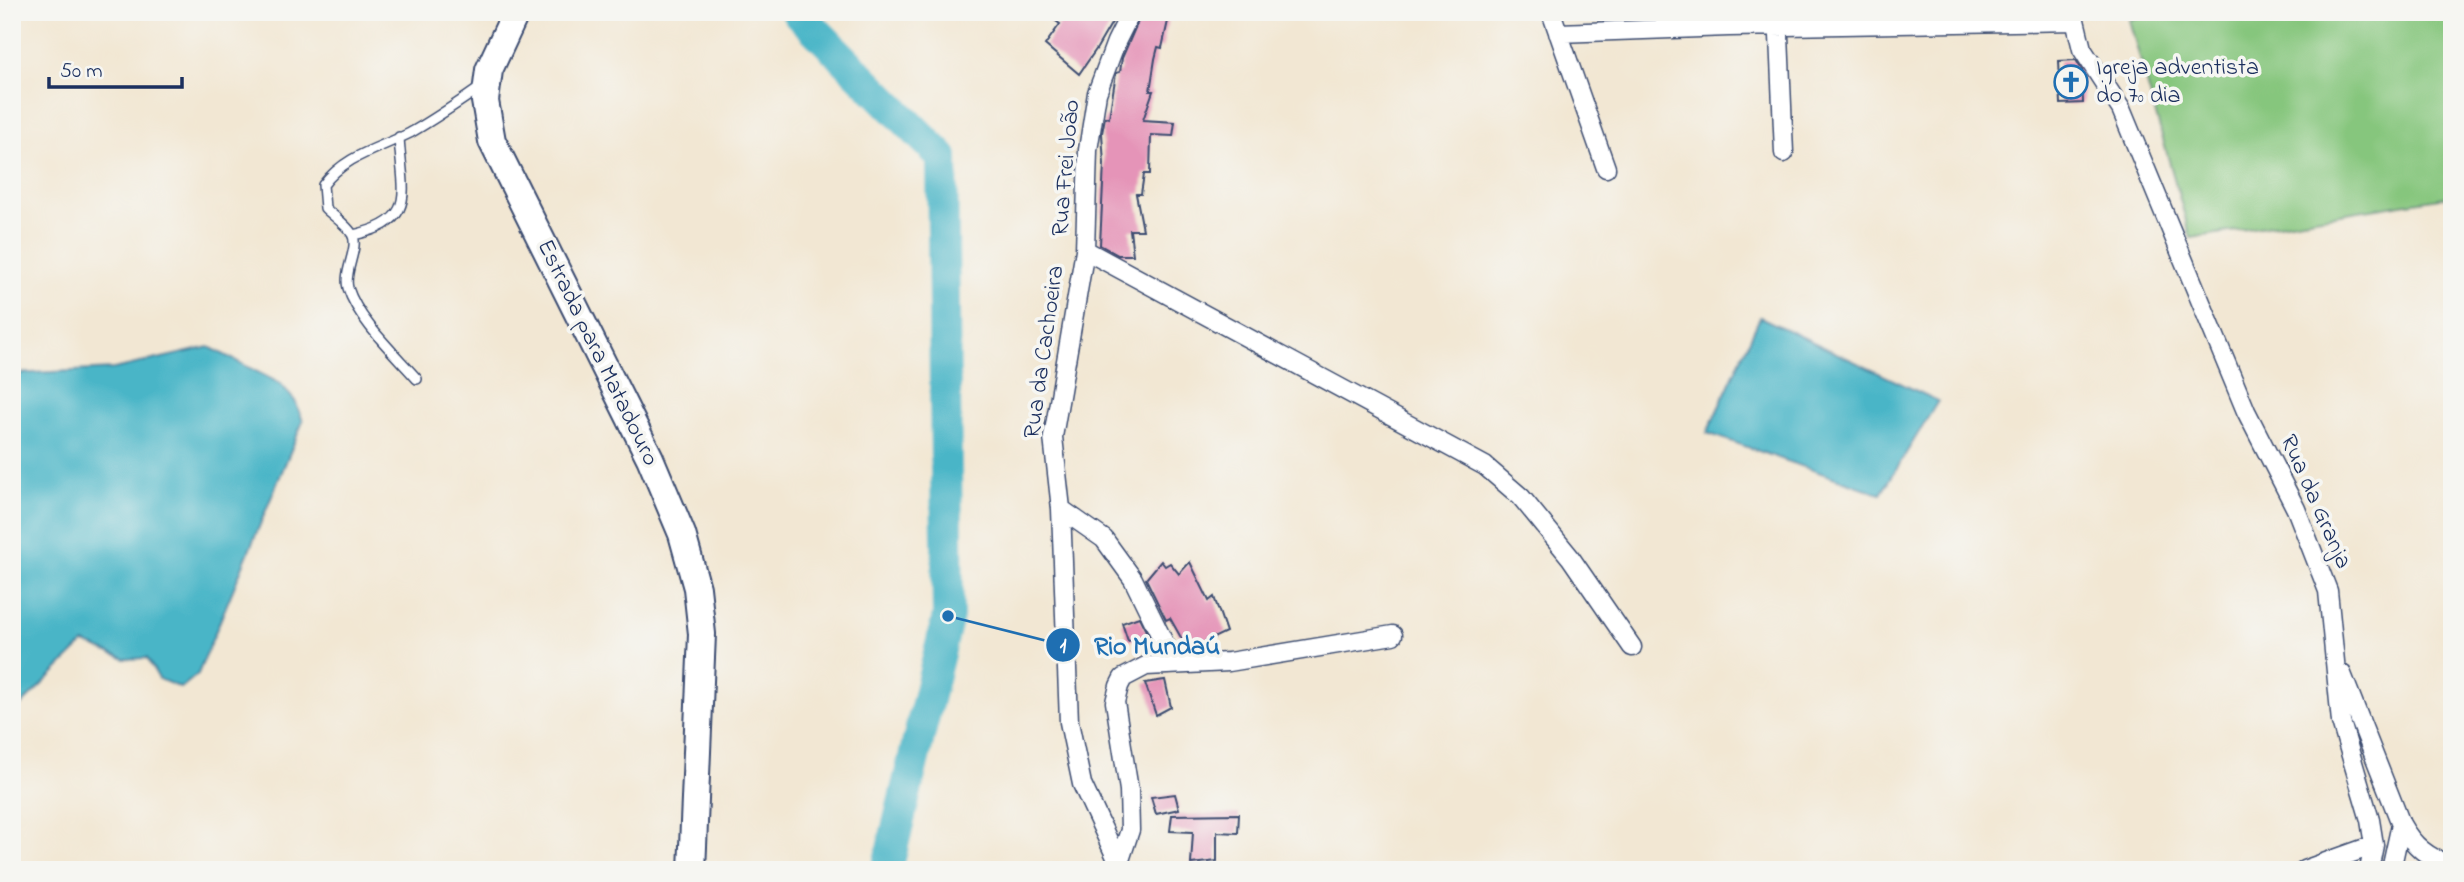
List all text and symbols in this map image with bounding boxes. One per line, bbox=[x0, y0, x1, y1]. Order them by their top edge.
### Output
scale bar bbox=[49, 46, 182, 90]
place label: Igreja adventista do 7º dia bbox=[2096, 51, 2259, 114]
text: 50 m bbox=[60, 57, 103, 87]
church icon: Igreja adventista do 7º dia bbox=[2052, 63, 2090, 101]
street label: Rua Frei João bbox=[1044, 98, 1090, 238]
street label: Estrada para Matadouro bbox=[527, 234, 667, 472]
street label: Rua da Cachoeira bbox=[1016, 263, 1074, 441]
street label: Rua da Granja bbox=[2270, 429, 2360, 575]
callout: Rio Mundaú bbox=[1045, 622, 1234, 669]
text: Rio Mundaú bbox=[1094, 629, 1220, 667]
text: 1 bbox=[1060, 632, 1067, 662]

